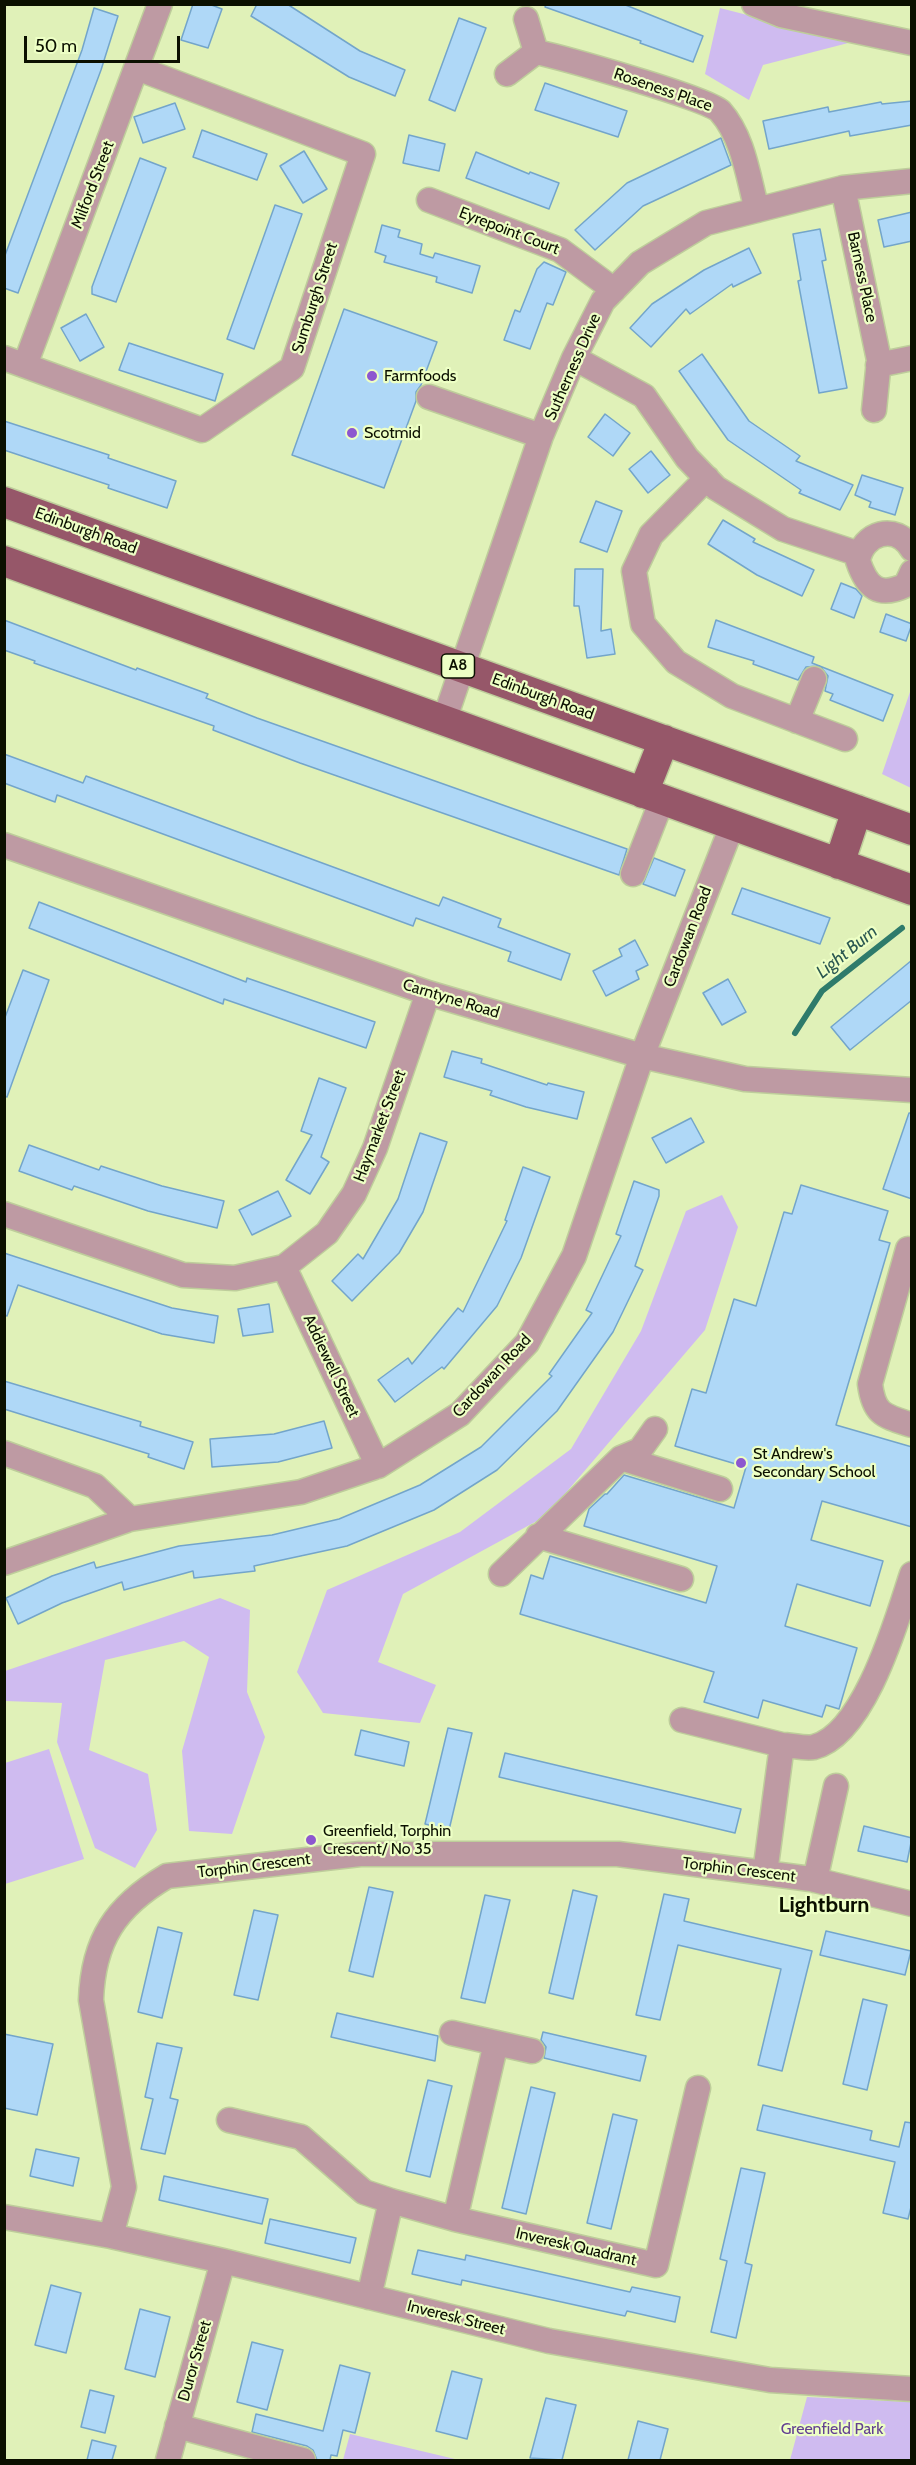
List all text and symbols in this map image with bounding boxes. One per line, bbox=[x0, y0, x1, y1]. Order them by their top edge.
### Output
scale bar bbox=[27, 24, 183, 62]
text: 50 m bbox=[35, 35, 77, 57]
street label: Roseness Place bbox=[611, 64, 715, 116]
street label: Milford Street bbox=[67, 138, 119, 232]
street label: Eyrepoint Court bbox=[456, 203, 562, 259]
street label: Barness Place bbox=[843, 230, 881, 324]
street label: Sumburgh Street bbox=[288, 240, 342, 356]
street label: Sutherness Drive bbox=[541, 311, 605, 423]
place label: Farmfoods bbox=[384, 366, 456, 386]
marker: Farmfoods bbox=[365, 369, 379, 383]
place label: Scotmid bbox=[364, 423, 421, 443]
marker: Scotmid bbox=[345, 426, 359, 440]
street label: Edinburgh Road bbox=[32, 504, 140, 558]
road number: A8 bbox=[442, 654, 474, 678]
street label: Edinburgh Road bbox=[489, 670, 597, 724]
street label: Cardowan Road bbox=[660, 884, 716, 990]
water label: Light Burn bbox=[812, 921, 882, 983]
street label: Carntyne Road bbox=[400, 975, 502, 1023]
street label: Haymarket Street bbox=[350, 1067, 410, 1185]
street label: Addiewell Street bbox=[299, 1312, 363, 1420]
street label: Cardowan Road bbox=[449, 1331, 535, 1421]
place label: St Andrew's Secondary School bbox=[753, 1444, 875, 1482]
marker: St Andrew's Secondary School bbox=[734, 1456, 748, 1470]
place label: Greenfield, Torphin Crescent/ No 35 bbox=[323, 1821, 451, 1859]
marker: Greenfield, Torphin Crescent/ No 35 bbox=[304, 1833, 318, 1847]
street label: Torphin Crescent bbox=[196, 1850, 312, 1882]
street label: Torphin Crescent bbox=[681, 1854, 797, 1886]
district label: Lightburn bbox=[779, 1893, 869, 1919]
street label: Inveresk Quadrant bbox=[514, 2224, 638, 2270]
street label: Inveresk Street bbox=[405, 2297, 507, 2339]
street label: Duror Street bbox=[174, 2318, 216, 2404]
park label: Greenfield Park bbox=[781, 2419, 883, 2439]

